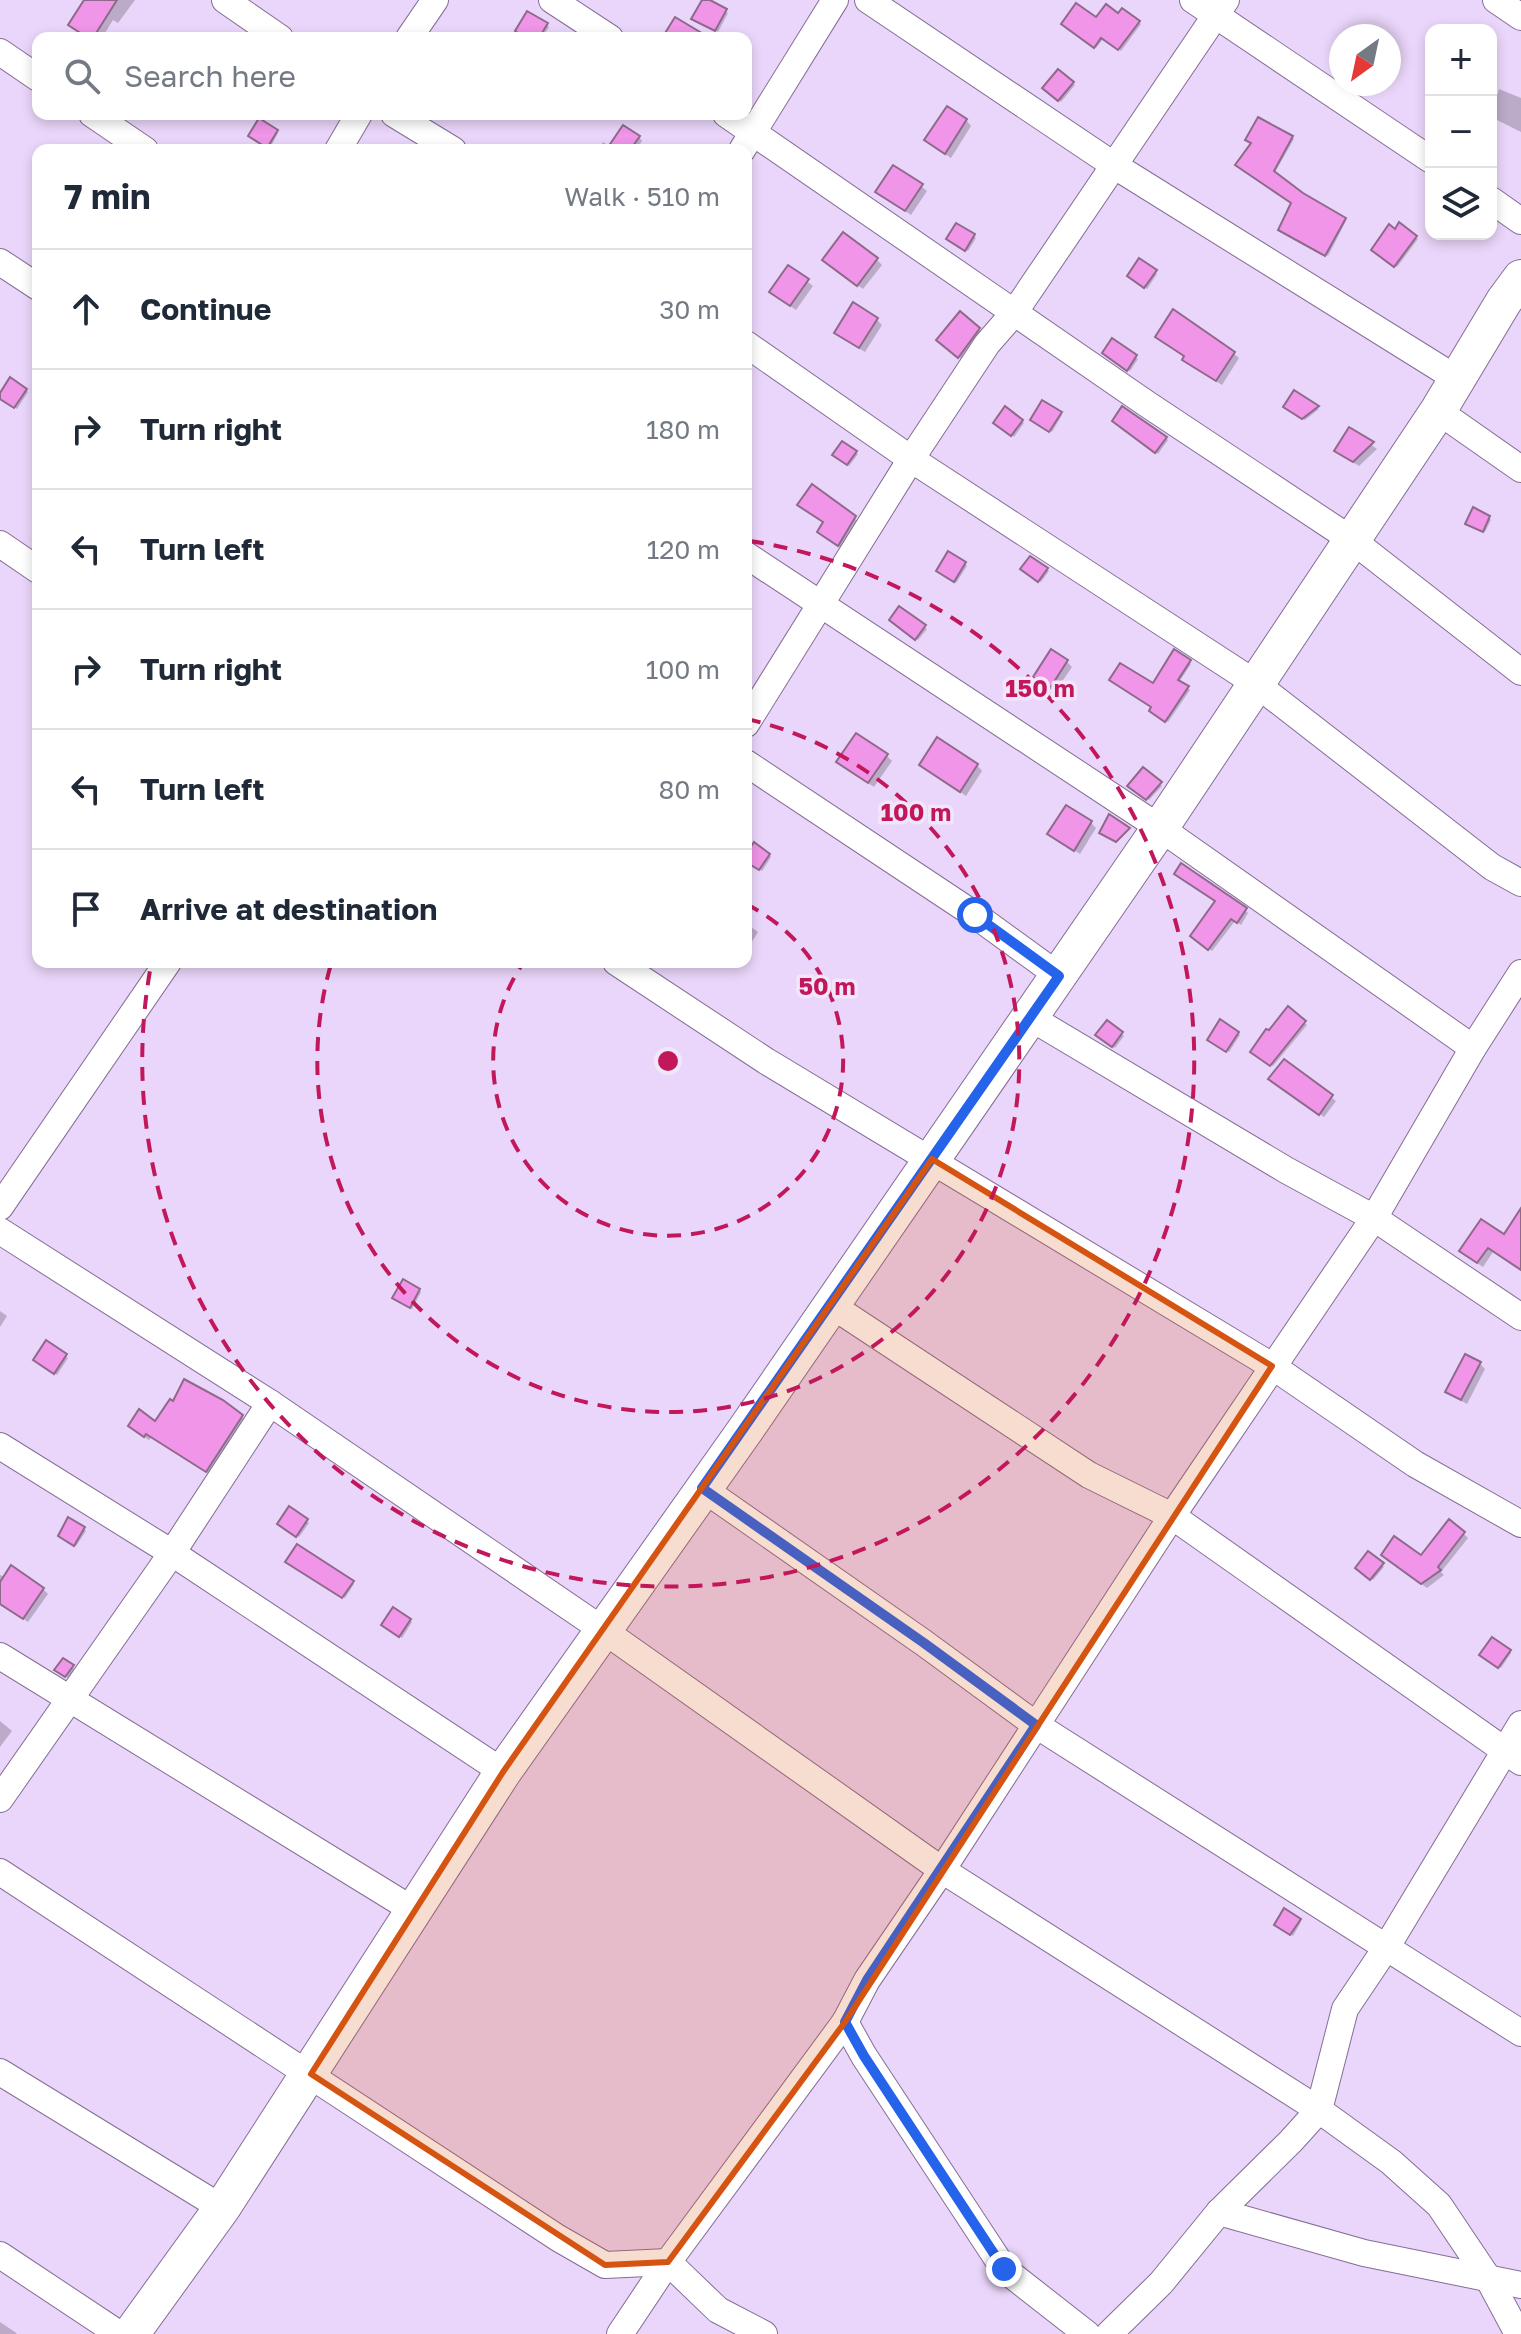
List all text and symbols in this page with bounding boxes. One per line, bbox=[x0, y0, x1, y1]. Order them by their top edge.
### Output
north arrow bbox=[1329, 24, 1401, 96]
map controls bbox=[1425, 24, 1497, 240]
button: + bbox=[1425, 24, 1497, 96]
search box bbox=[32, 32, 752, 120]
icon: search bbox=[60, 54, 104, 98]
text: Search here bbox=[124, 58, 296, 94]
button: − bbox=[1425, 96, 1497, 168]
button: layers bbox=[1425, 168, 1497, 240]
text: 7 min bbox=[64, 176, 151, 216]
text: Walk · 510 m bbox=[564, 181, 720, 212]
icon: ahead bbox=[64, 287, 108, 331]
text: Continue bbox=[140, 291, 271, 327]
text: 30 m bbox=[659, 294, 720, 325]
icon: right bbox=[64, 407, 108, 451]
text: Turn right bbox=[140, 411, 282, 447]
text: 180 m bbox=[646, 414, 720, 445]
icon: left bbox=[64, 527, 108, 571]
text: Turn left bbox=[140, 531, 265, 567]
text: 120 m bbox=[647, 534, 720, 565]
icon: right bbox=[64, 647, 108, 691]
text: Turn right bbox=[140, 651, 282, 687]
text: 100 m bbox=[646, 654, 720, 685]
text: 150 m bbox=[1005, 673, 1075, 702]
icon: left bbox=[64, 767, 108, 811]
text: Turn left bbox=[140, 771, 265, 807]
text: 80 m bbox=[659, 774, 720, 805]
text: 100 m bbox=[881, 797, 951, 826]
icon: arrive bbox=[64, 887, 108, 931]
text: Arrive at destination bbox=[140, 891, 437, 927]
route start bbox=[957, 897, 993, 933]
text: 50 m bbox=[798, 971, 856, 1000]
centre of rings bbox=[654, 1047, 682, 1075]
route end bbox=[986, 2251, 1022, 2287]

